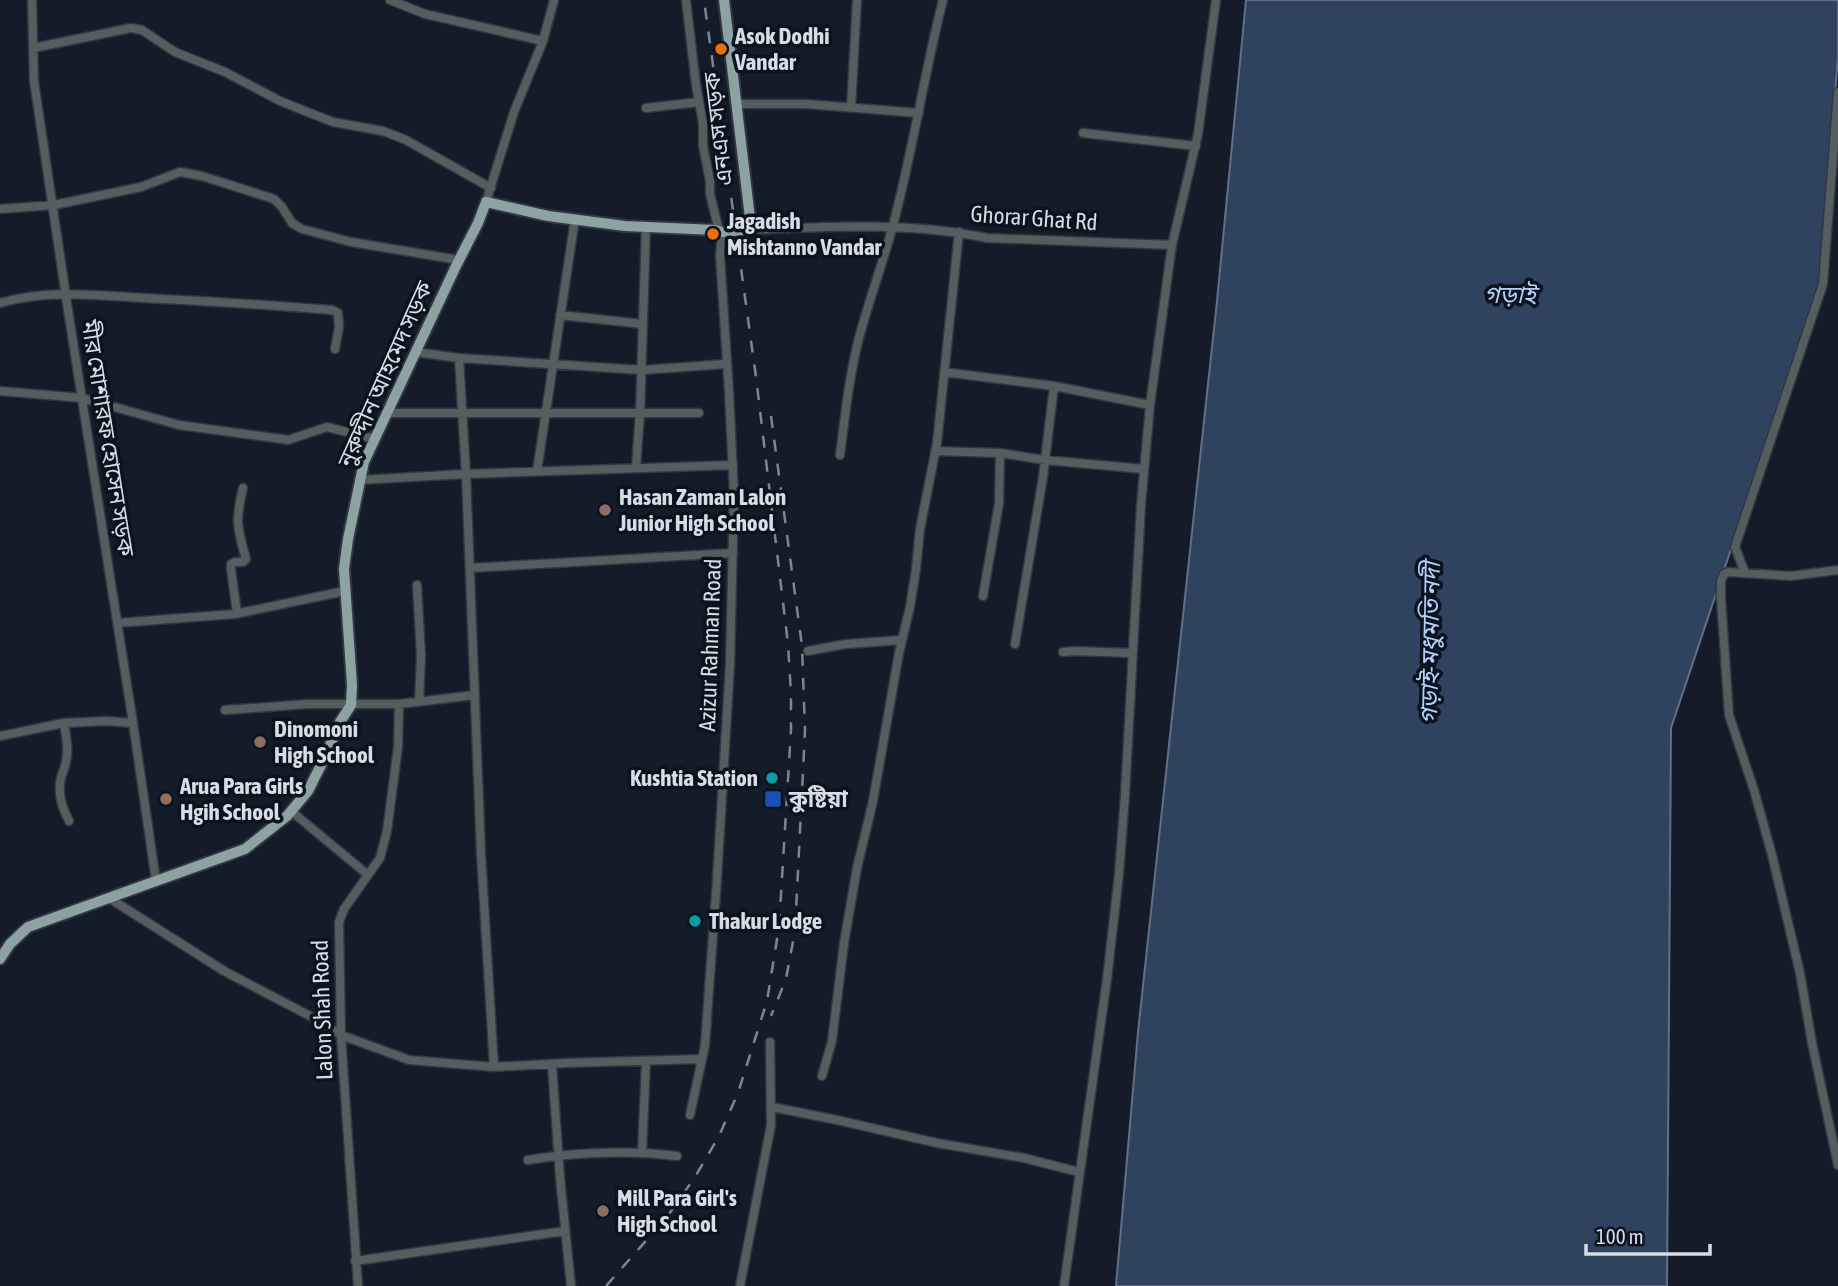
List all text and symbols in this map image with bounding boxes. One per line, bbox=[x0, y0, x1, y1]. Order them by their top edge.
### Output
place label: Asok Dodhi Vandar bbox=[734, 23, 830, 75]
marker: Asok Dodhi Vandar bbox=[713, 41, 729, 57]
street label: এনএস সড়ক bbox=[698, 70, 738, 187]
street label: Ghorar Ghat Rd bbox=[970, 201, 1098, 235]
place label: Jagadish Mishtanno Vandar bbox=[726, 208, 883, 260]
marker: Jagadish Mishtanno Vandar bbox=[705, 226, 721, 242]
street label: নুরুদ্দীন আহমেদ সড়ক bbox=[332, 277, 439, 472]
water label: গড়াই bbox=[1484, 281, 1540, 308]
street label: মীর মোশারফ হোসেন সড়ক bbox=[76, 317, 140, 558]
place label: Hasan Zaman Lalon Junior High School bbox=[618, 484, 786, 536]
marker: Hasan Zaman Lalon Junior High School bbox=[597, 502, 613, 518]
water label: গড়াই-মধুমতি নদী bbox=[1415, 557, 1446, 724]
street label: Azizur Rahman Road bbox=[694, 558, 726, 732]
place label: Dinomoni High School bbox=[274, 716, 375, 768]
marker: Dinomoni High School bbox=[252, 734, 268, 750]
place label: Kushtia Station bbox=[630, 765, 758, 791]
marker: Kushtia Station bbox=[764, 770, 780, 786]
place label: Arua Para Girls Hgih School bbox=[179, 773, 303, 825]
place label: কুষ্টিয়া bbox=[788, 785, 848, 813]
marker: কুষ্টিয়া bbox=[763, 789, 783, 809]
marker: Arua Para Girls Hgih School bbox=[158, 791, 174, 807]
place label: Thakur Lodge bbox=[709, 908, 822, 934]
marker: Thakur Lodge bbox=[687, 913, 703, 929]
street label: Lalon Shah Road bbox=[307, 939, 337, 1081]
place label: Mill Para Girl's High School bbox=[617, 1185, 737, 1237]
marker: Mill Para Girl's High School bbox=[595, 1203, 611, 1219]
scale bar bbox=[1586, 1212, 1710, 1256]
text: 100 m bbox=[1596, 1224, 1644, 1248]

